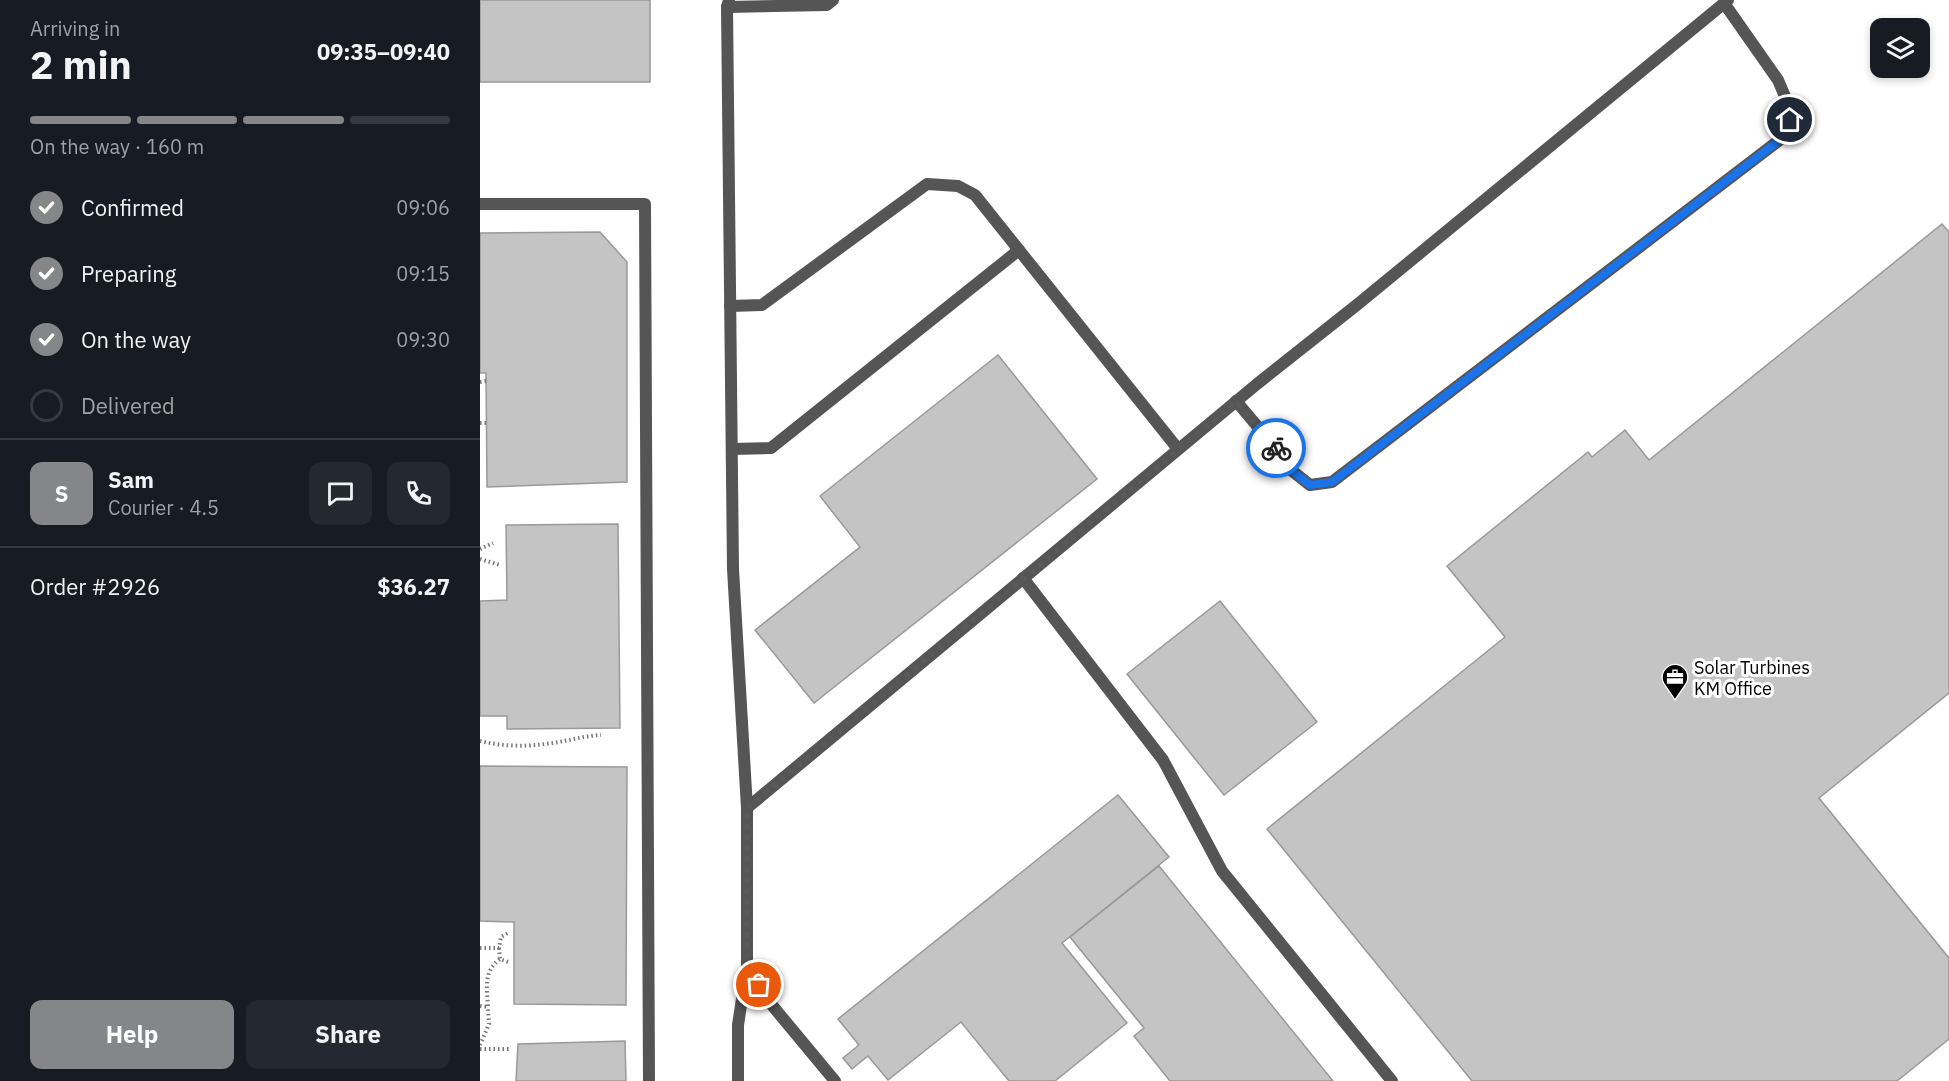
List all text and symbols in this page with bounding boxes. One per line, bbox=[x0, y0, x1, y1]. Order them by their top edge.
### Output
text: Arriving in bbox=[30, 15, 120, 42]
map controls bbox=[1870, 18, 1930, 78]
button: layers bbox=[1870, 18, 1930, 78]
text: 09:35–09:40 bbox=[317, 37, 450, 66]
text: 2 min bbox=[30, 39, 132, 90]
pin bbox=[1764, 94, 1815, 145]
icon: home bbox=[1773, 103, 1806, 136]
text: On the way · 160 m bbox=[30, 133, 204, 160]
icon: check bbox=[30, 191, 63, 224]
text: Confirmed bbox=[81, 193, 184, 222]
text: 09:06 bbox=[396, 194, 450, 221]
icon: check bbox=[30, 257, 63, 290]
text: Preparing bbox=[81, 259, 176, 288]
text: 09:15 bbox=[396, 260, 450, 287]
icon: check bbox=[30, 323, 63, 356]
text: On the way bbox=[81, 325, 191, 354]
text: 09:30 bbox=[396, 326, 450, 353]
text: Delivered bbox=[81, 391, 175, 420]
courier bbox=[1246, 418, 1306, 478]
icon: bike bbox=[1260, 432, 1293, 465]
button: chat bbox=[309, 462, 372, 525]
button: phone bbox=[387, 462, 450, 525]
text: Sam bbox=[108, 465, 154, 494]
text: S bbox=[55, 479, 68, 508]
text: Courier · 4.5 bbox=[108, 494, 219, 521]
text: Order #2926 bbox=[30, 572, 160, 601]
text: $36.27 bbox=[377, 572, 450, 601]
place label: Solar Turbines KM Office bbox=[1694, 656, 1810, 700]
office icon: Solar Turbines KM Office bbox=[1660, 662, 1690, 700]
pin bbox=[733, 959, 784, 1010]
icon: bag bbox=[742, 968, 775, 1001]
button: Help bbox=[30, 1000, 234, 1069]
button: Share bbox=[246, 1000, 450, 1069]

